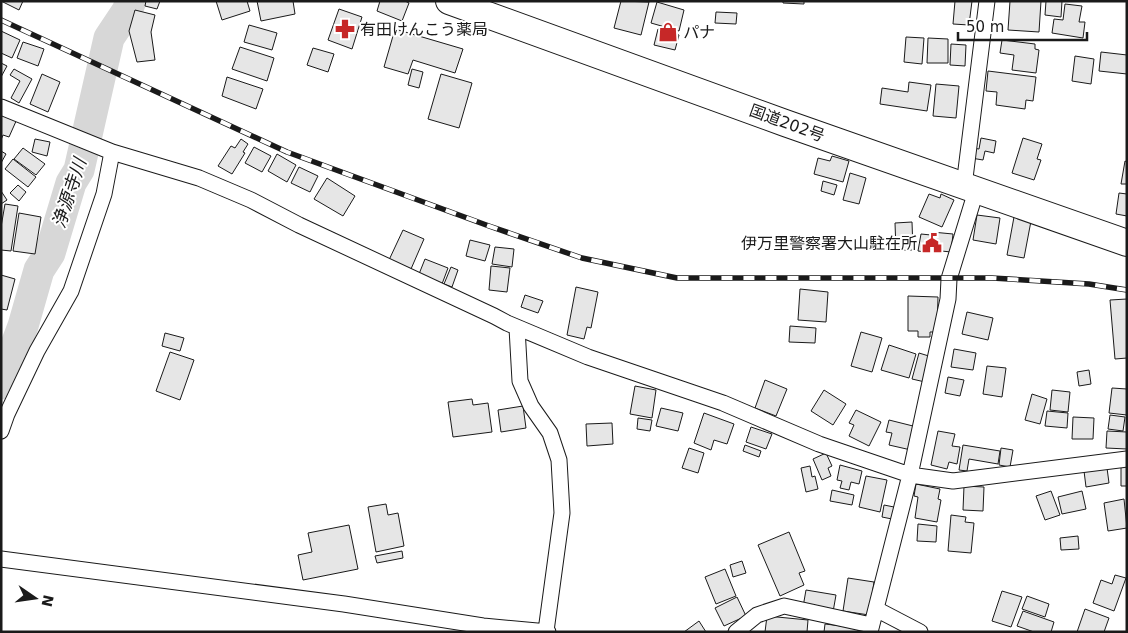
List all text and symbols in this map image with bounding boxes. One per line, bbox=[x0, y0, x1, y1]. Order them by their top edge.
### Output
scale bar bbox=[958, 10, 1087, 42]
pharmacy icon: 有田けんこう薬局 bbox=[334, 18, 356, 40]
text: 50 m bbox=[966, 18, 1004, 36]
place label: 有田けんこう薬局 bbox=[360, 20, 488, 39]
shop icon: パナ bbox=[657, 21, 679, 43]
place label: パナ bbox=[683, 23, 715, 42]
street label: 国道202号 bbox=[747, 101, 827, 145]
water label: 浄源寺川 bbox=[48, 154, 91, 230]
public building icon: 伊万里警察署大山駐在所 bbox=[921, 232, 943, 254]
place label: 伊万里警察署大山駐在所 bbox=[741, 234, 917, 253]
north arrow bbox=[10, 573, 60, 623]
text: N bbox=[39, 593, 57, 608]

